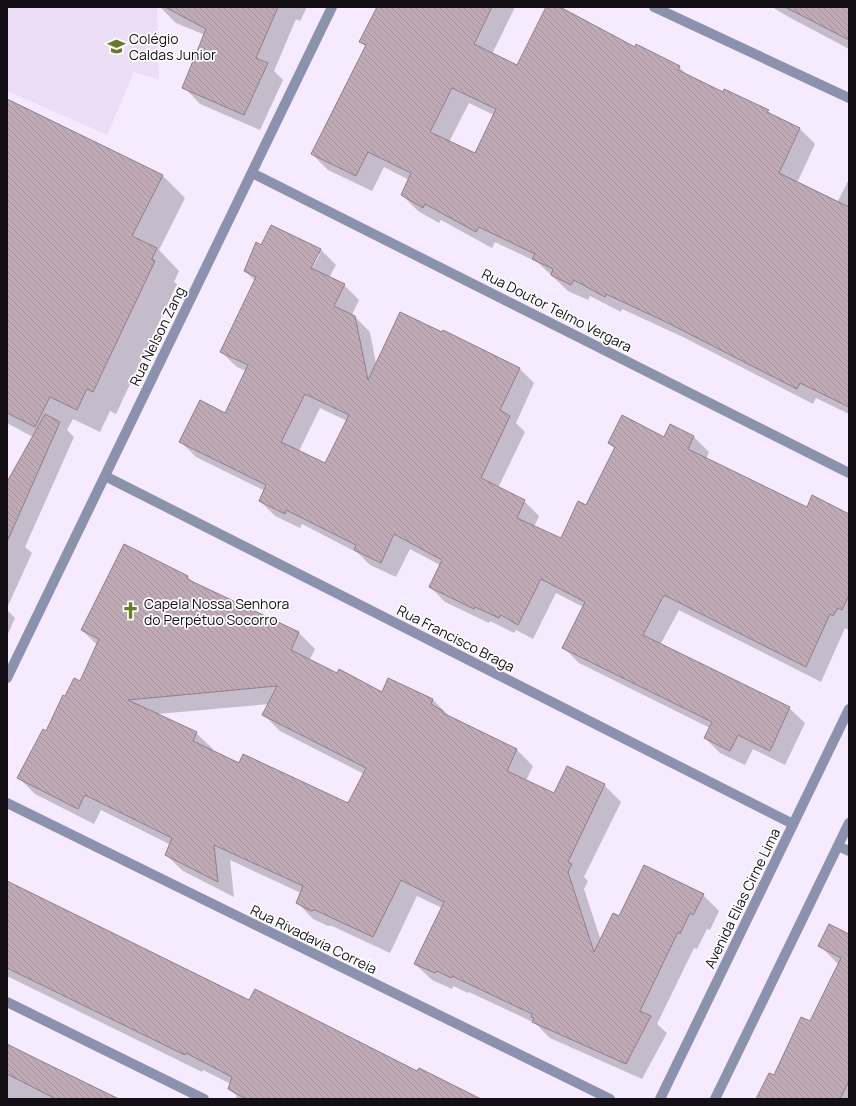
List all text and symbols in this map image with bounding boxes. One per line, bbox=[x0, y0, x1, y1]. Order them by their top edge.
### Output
place label: Colégio Caldas Junior bbox=[129, 29, 216, 64]
school or university icon: Colégio Caldas Junior bbox=[106, 36, 126, 56]
street label: Rua Doutor Telmo Vergara bbox=[479, 264, 635, 356]
street label: Rua Nelson Zang bbox=[125, 283, 189, 389]
place label: Capela Nossa Senhora do Perpétuo Socorro bbox=[144, 594, 289, 629]
street label: Rua Francisco Braga bbox=[394, 600, 518, 676]
church icon: Capela Nossa Senhora do Perpétuo Socorro bbox=[121, 601, 141, 621]
street label: Avenida Elias Cirne Lima bbox=[700, 825, 784, 971]
street label: Rua Rivadavia Correia bbox=[248, 900, 380, 978]

